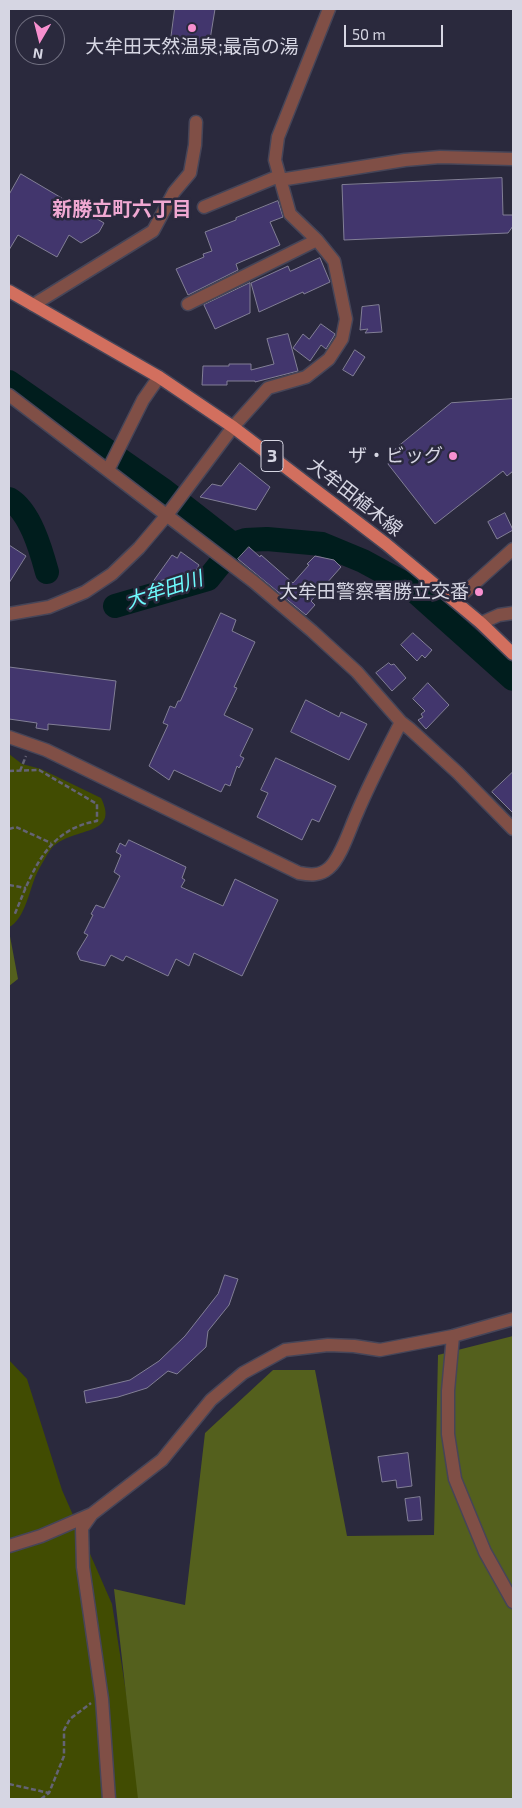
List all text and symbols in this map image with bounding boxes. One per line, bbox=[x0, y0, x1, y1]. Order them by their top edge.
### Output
north arrow bbox=[15, 15, 65, 65]
scale bar bbox=[347, 15, 446, 47]
marker: 大牟田天然温泉;最高の湯 bbox=[186, 22, 198, 34]
text: 50 m bbox=[352, 25, 386, 43]
place label: 大牟田天然温泉;最高の湯 bbox=[85, 36, 299, 58]
text: N bbox=[32, 45, 44, 63]
district label: 新勝立町六丁目 bbox=[52, 197, 192, 221]
road number: 3 bbox=[261, 441, 283, 472]
place label: ザ・ビッグ bbox=[348, 445, 443, 467]
marker: ザ・ビッグ bbox=[447, 450, 459, 462]
street label: 大牟田植木線 bbox=[303, 453, 407, 541]
water label: 大牟田川 bbox=[122, 566, 206, 614]
place label: 大牟田警察署勝立交番 bbox=[279, 581, 469, 603]
marker: 大牟田警察署勝立交番 bbox=[473, 586, 485, 598]

